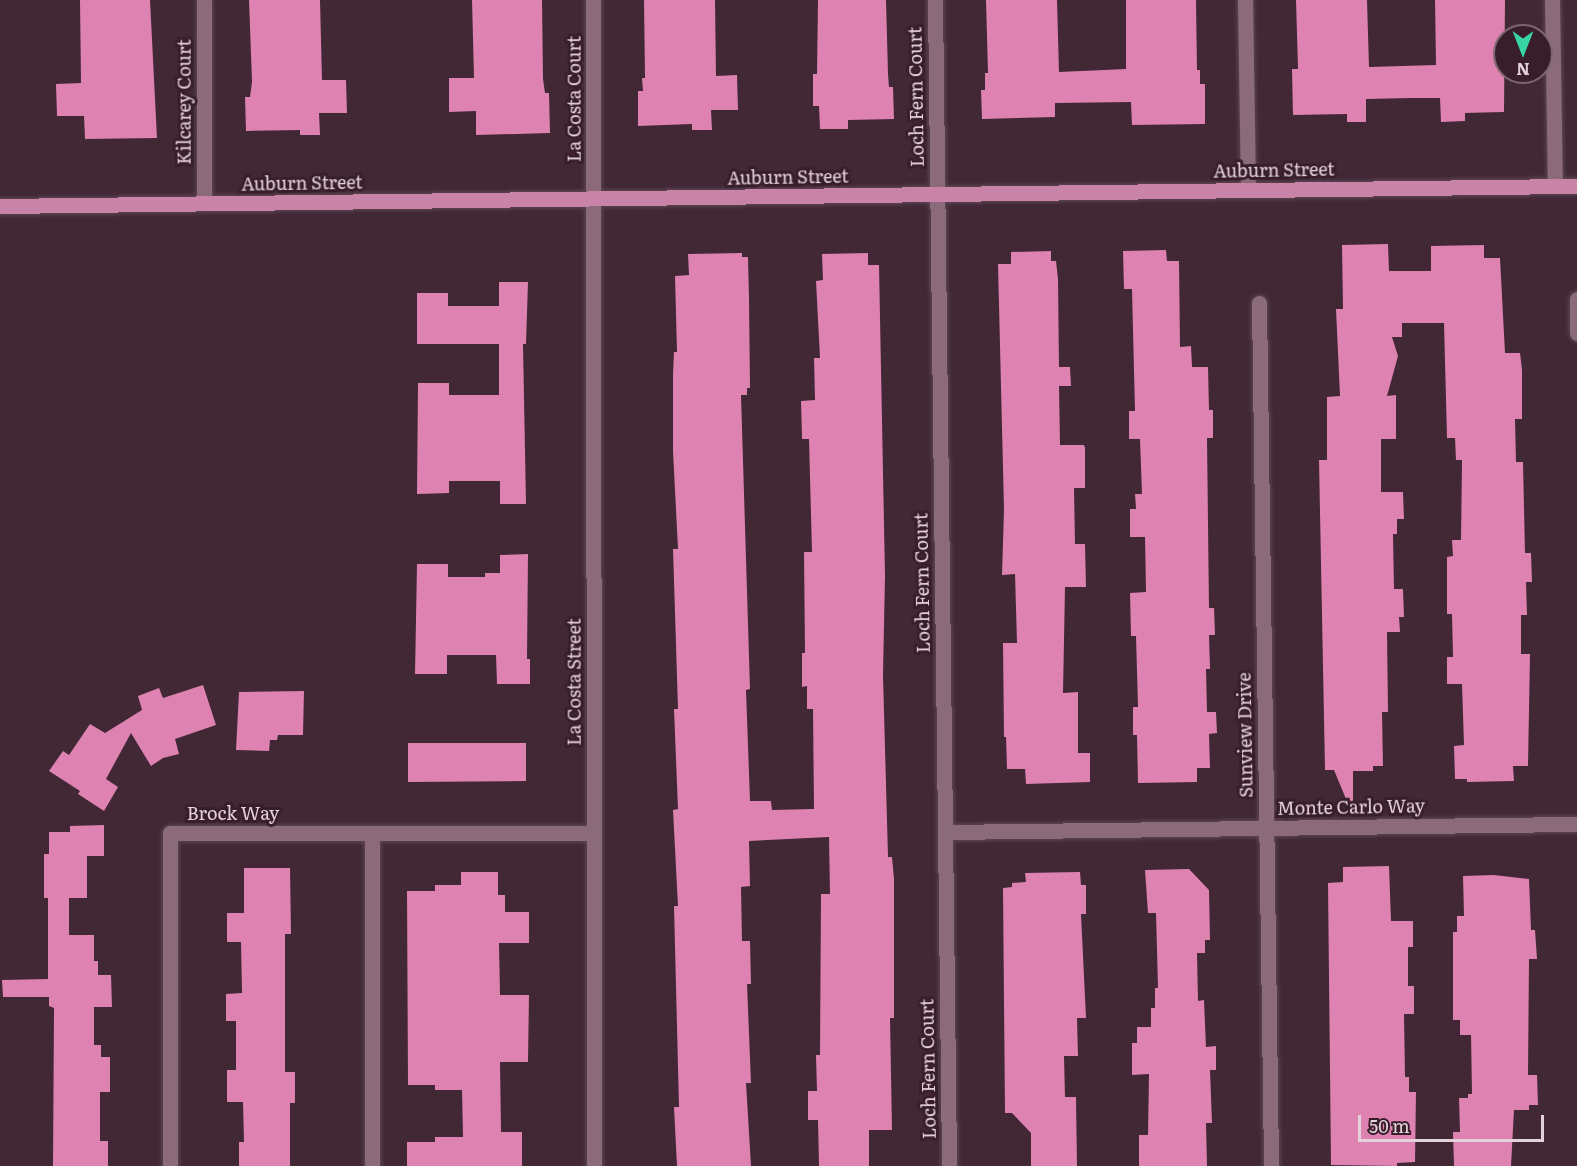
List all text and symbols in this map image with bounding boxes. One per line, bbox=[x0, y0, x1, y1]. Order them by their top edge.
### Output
north arrow bbox=[1493, 24, 1553, 84]
street label: Loch Fern Court bbox=[904, 27, 928, 167]
street label: La Costa Court bbox=[563, 36, 585, 162]
street label: Kilcarey Court bbox=[173, 39, 195, 165]
text: N bbox=[1516, 58, 1530, 82]
street label: Auburn Street bbox=[1213, 158, 1335, 182]
street label: Auburn Street bbox=[727, 165, 849, 189]
street label: Auburn Street bbox=[241, 171, 363, 195]
street label: Loch Fern Court bbox=[910, 513, 934, 653]
street label: La Costa Street bbox=[563, 618, 585, 746]
street label: Sunview Drive bbox=[1233, 672, 1257, 798]
street label: Monte Carlo Way bbox=[1277, 795, 1425, 819]
street label: Brock Way bbox=[187, 802, 279, 824]
street label: Loch Fern Court bbox=[916, 999, 940, 1139]
scale bar bbox=[1361, 1103, 1547, 1141]
text: 50 m bbox=[1369, 1112, 1410, 1139]

